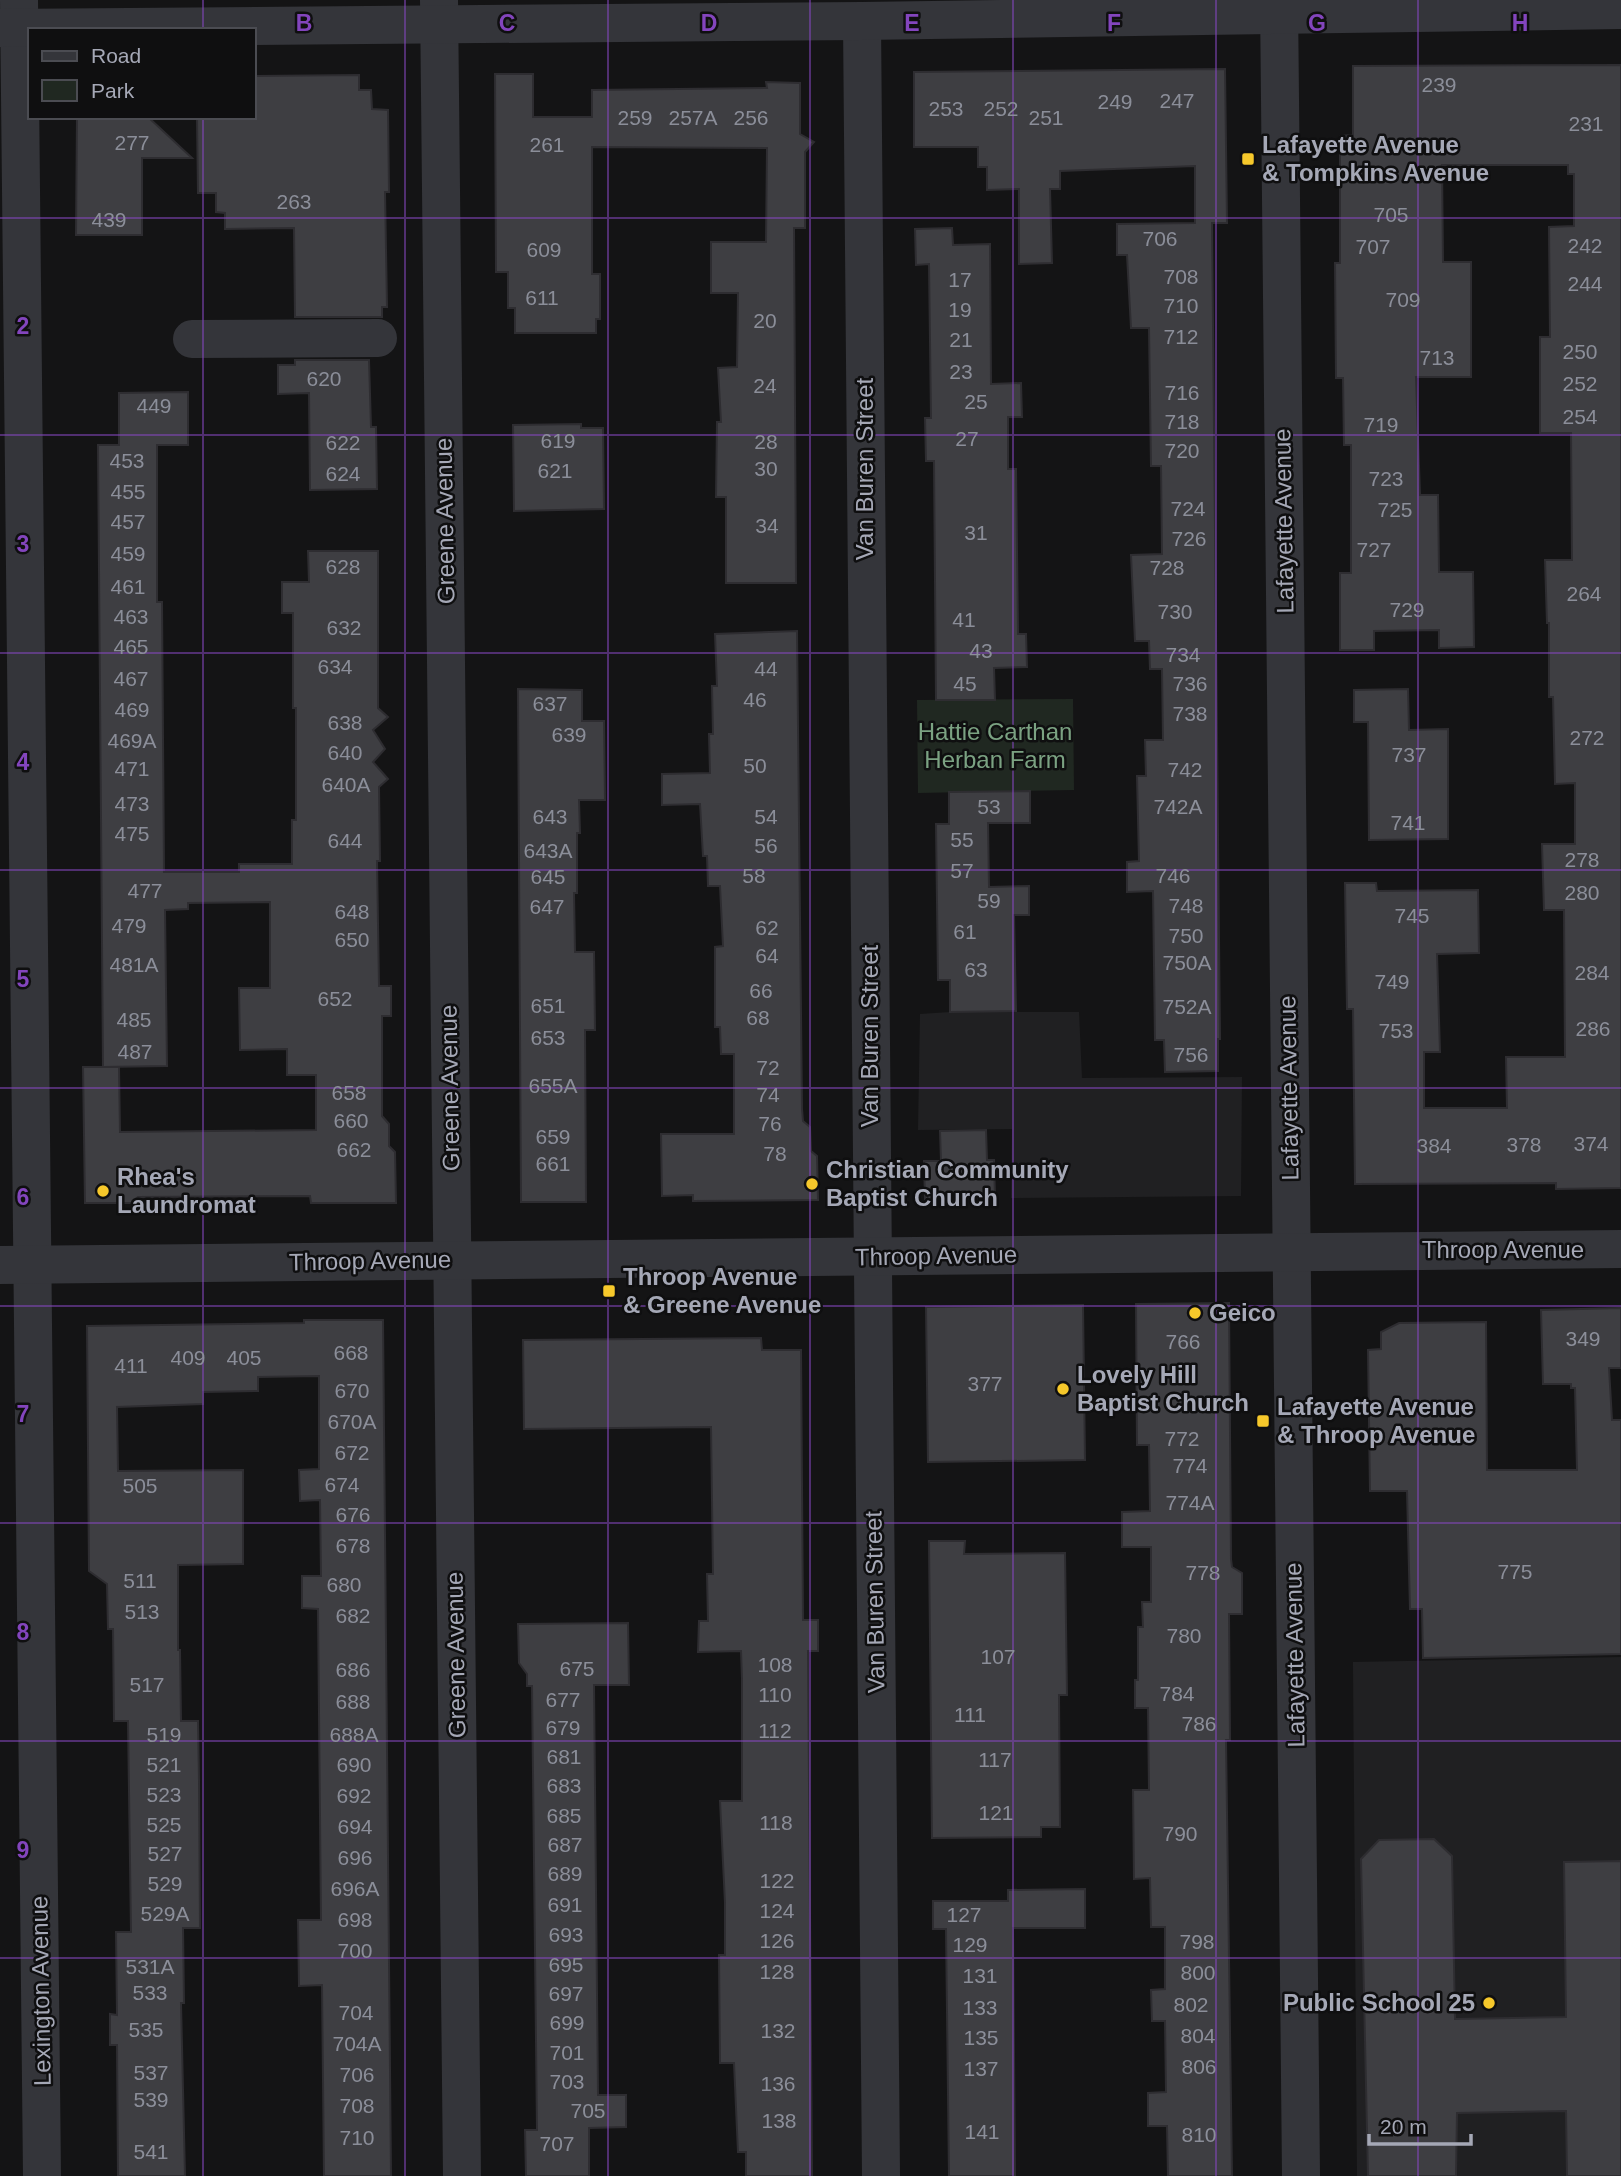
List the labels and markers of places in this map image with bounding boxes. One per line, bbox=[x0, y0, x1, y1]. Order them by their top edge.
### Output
place label: Lafayette Avenue & Tompkins Avenue bbox=[1262, 131, 1489, 186]
marker: Lafayette Avenue & Tompkins Avenue bbox=[1240, 151, 1256, 167]
place label: Christian Community Baptist Church bbox=[826, 1156, 1069, 1211]
place label: Rhea's Laundromat bbox=[117, 1163, 256, 1218]
marker: Christian Community Baptist Church bbox=[804, 1176, 820, 1192]
marker: Rhea's Laundromat bbox=[95, 1183, 111, 1199]
place label: Throop Avenue & Greene Avenue bbox=[623, 1263, 821, 1318]
marker: Throop Avenue & Greene Avenue bbox=[601, 1283, 617, 1299]
place label: Geico bbox=[1209, 1299, 1276, 1326]
marker: Geico bbox=[1187, 1305, 1203, 1321]
place label: Lovely Hill Baptist Church bbox=[1077, 1361, 1249, 1416]
marker: Lovely Hill Baptist Church bbox=[1055, 1381, 1071, 1397]
place label: Lafayette Avenue & Throop Avenue bbox=[1277, 1393, 1475, 1448]
marker: Lafayette Avenue & Throop Avenue bbox=[1255, 1413, 1271, 1429]
place label: Public School 25 bbox=[1283, 1989, 1475, 2016]
marker: Public School 25 bbox=[1481, 1995, 1497, 2011]

